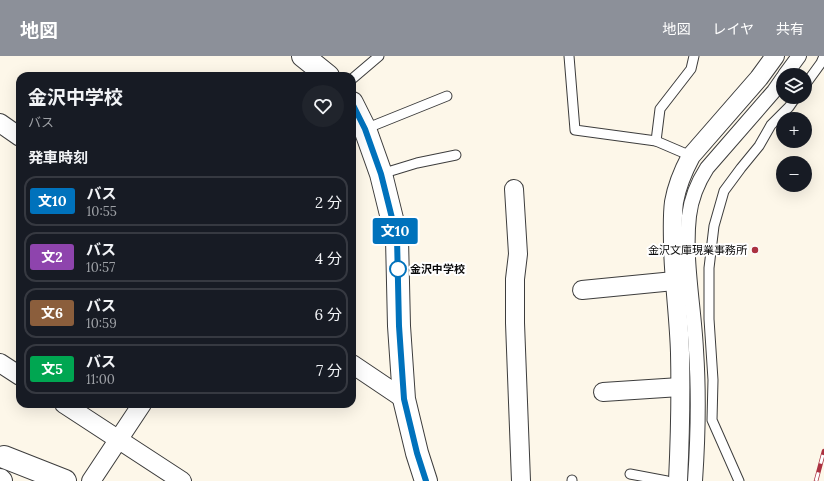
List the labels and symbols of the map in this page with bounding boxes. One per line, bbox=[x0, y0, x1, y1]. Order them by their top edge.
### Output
line badge: 文10 bbox=[372, 218, 418, 244]
place label: 金沢文庫現業事務所 bbox=[648, 243, 748, 257]
marker: 金沢文庫現業事務所 bbox=[750, 245, 760, 255]
marker: 金沢中学校 bbox=[389, 260, 407, 278]
place label: 金沢中学校 bbox=[410, 262, 465, 276]

